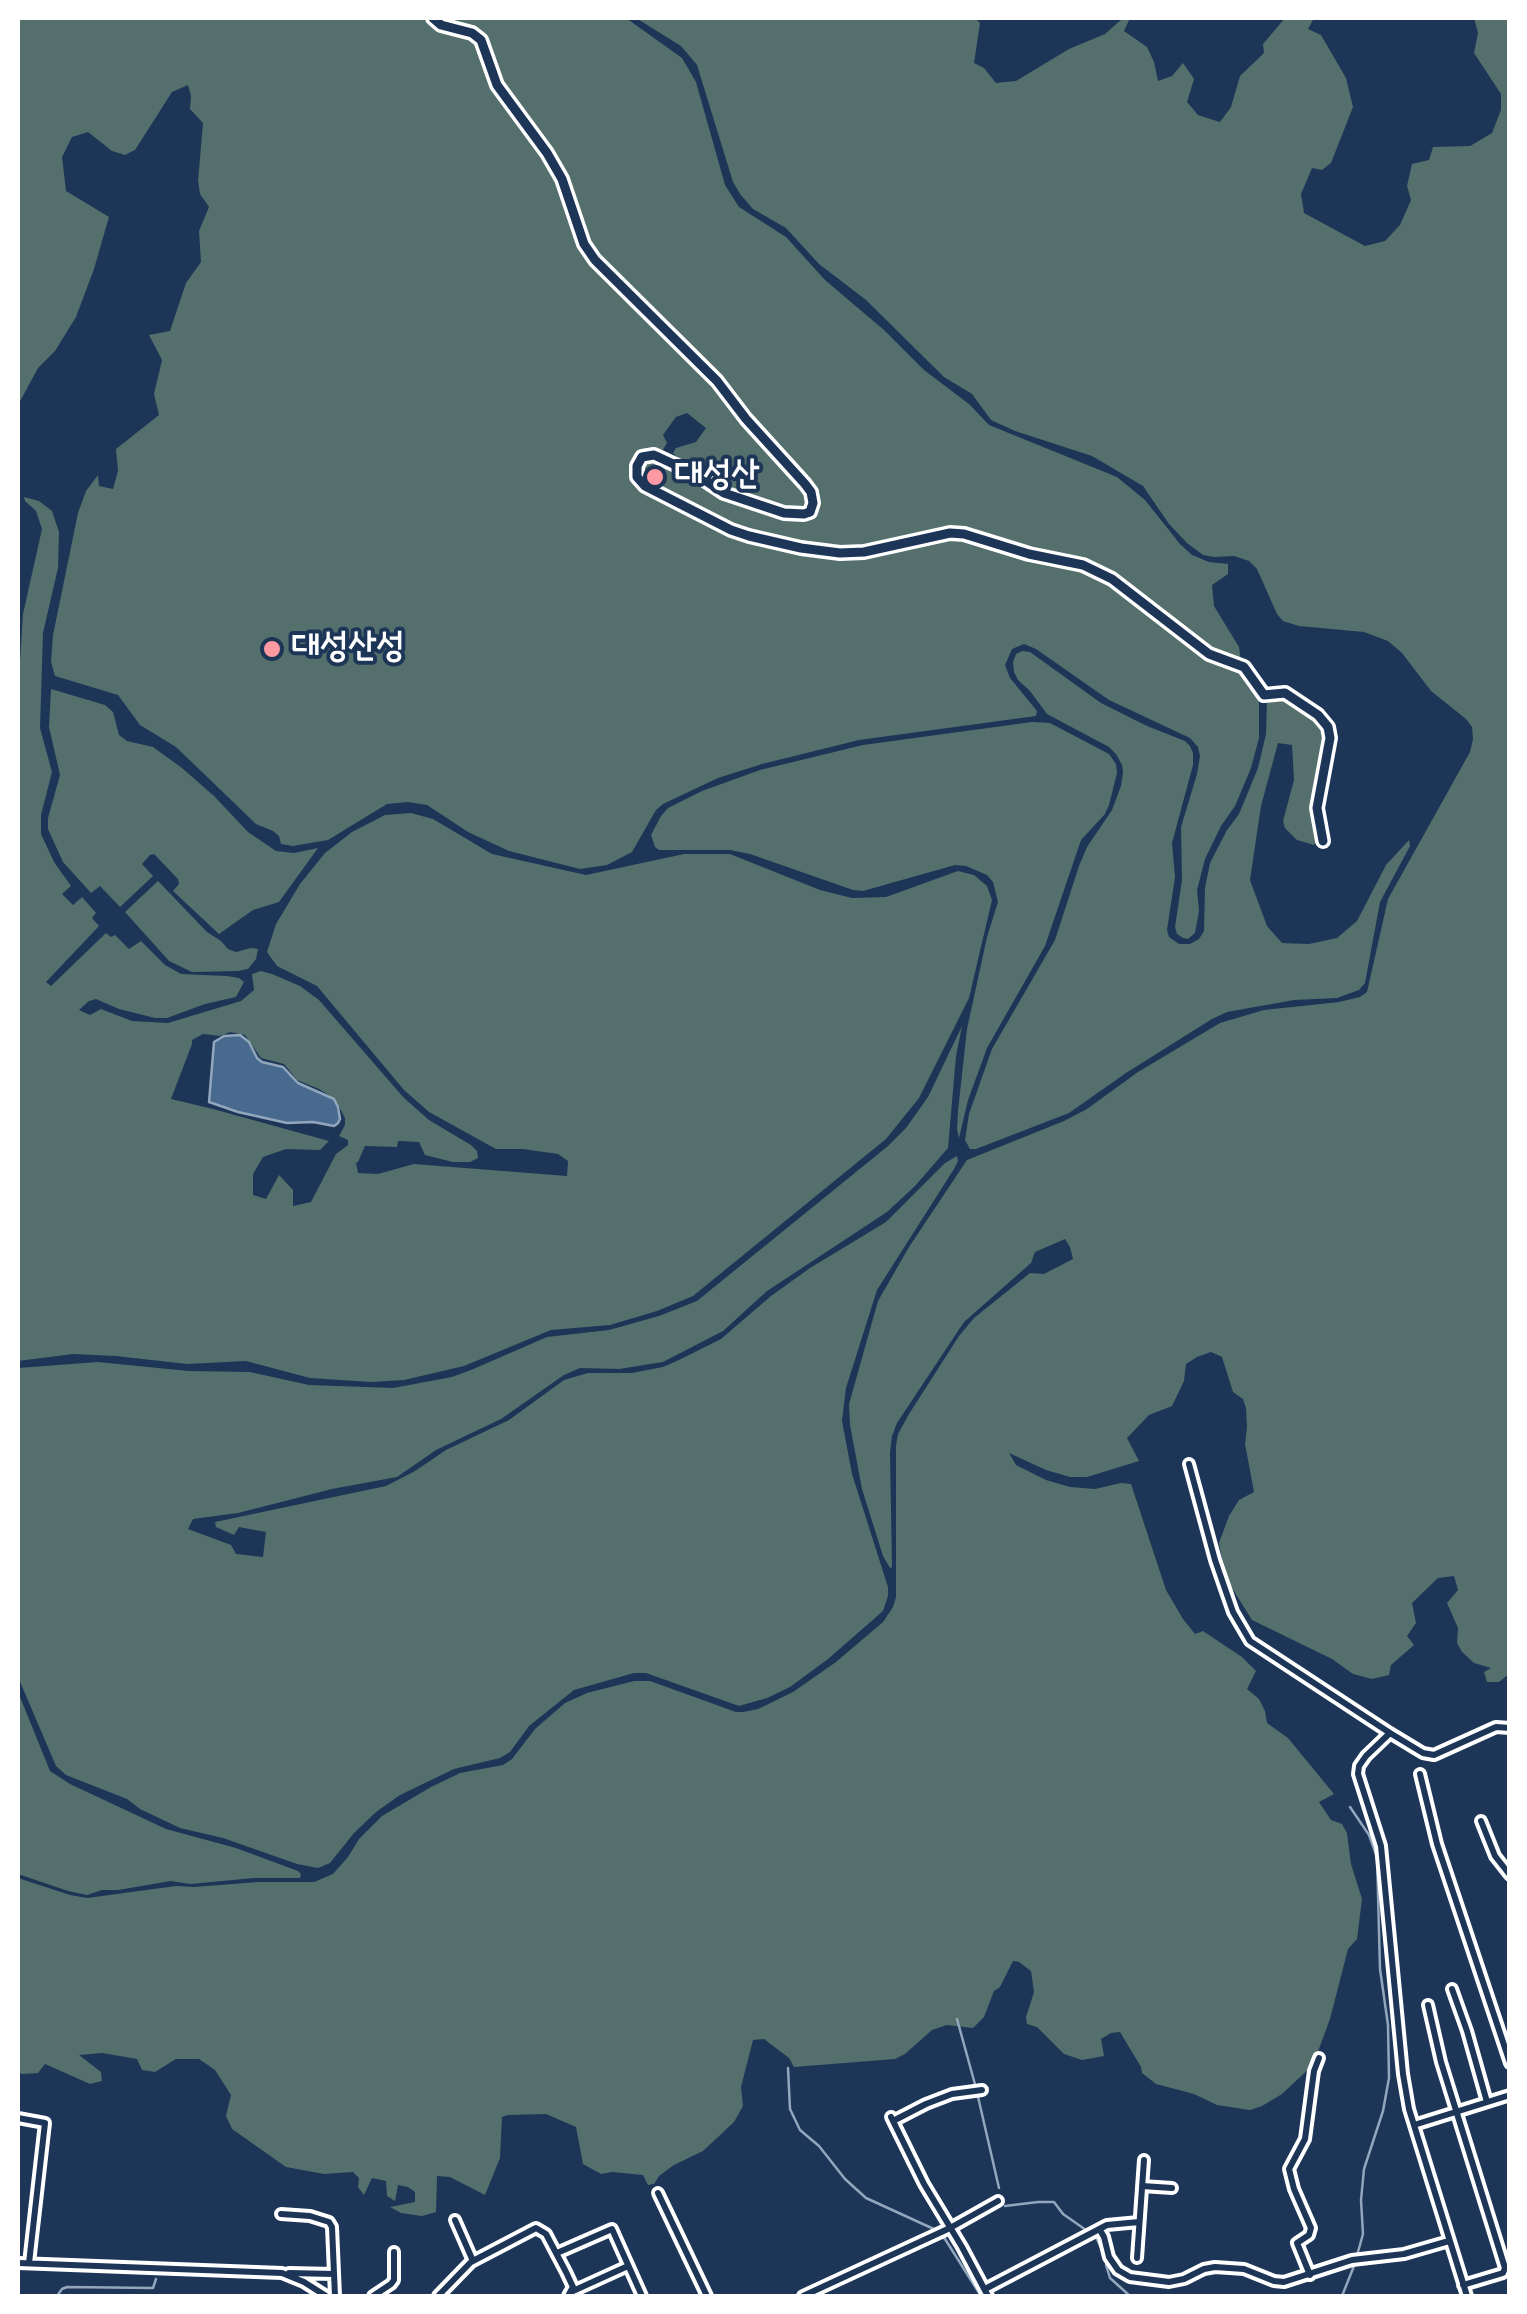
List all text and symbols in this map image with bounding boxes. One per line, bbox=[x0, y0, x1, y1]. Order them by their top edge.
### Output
place label: 대성산 bbox=[675, 456, 759, 498]
marker: 대성산 bbox=[644, 466, 666, 488]
place label: 대성산성 bbox=[292, 628, 405, 670]
marker: 대성산성 bbox=[261, 638, 283, 660]

